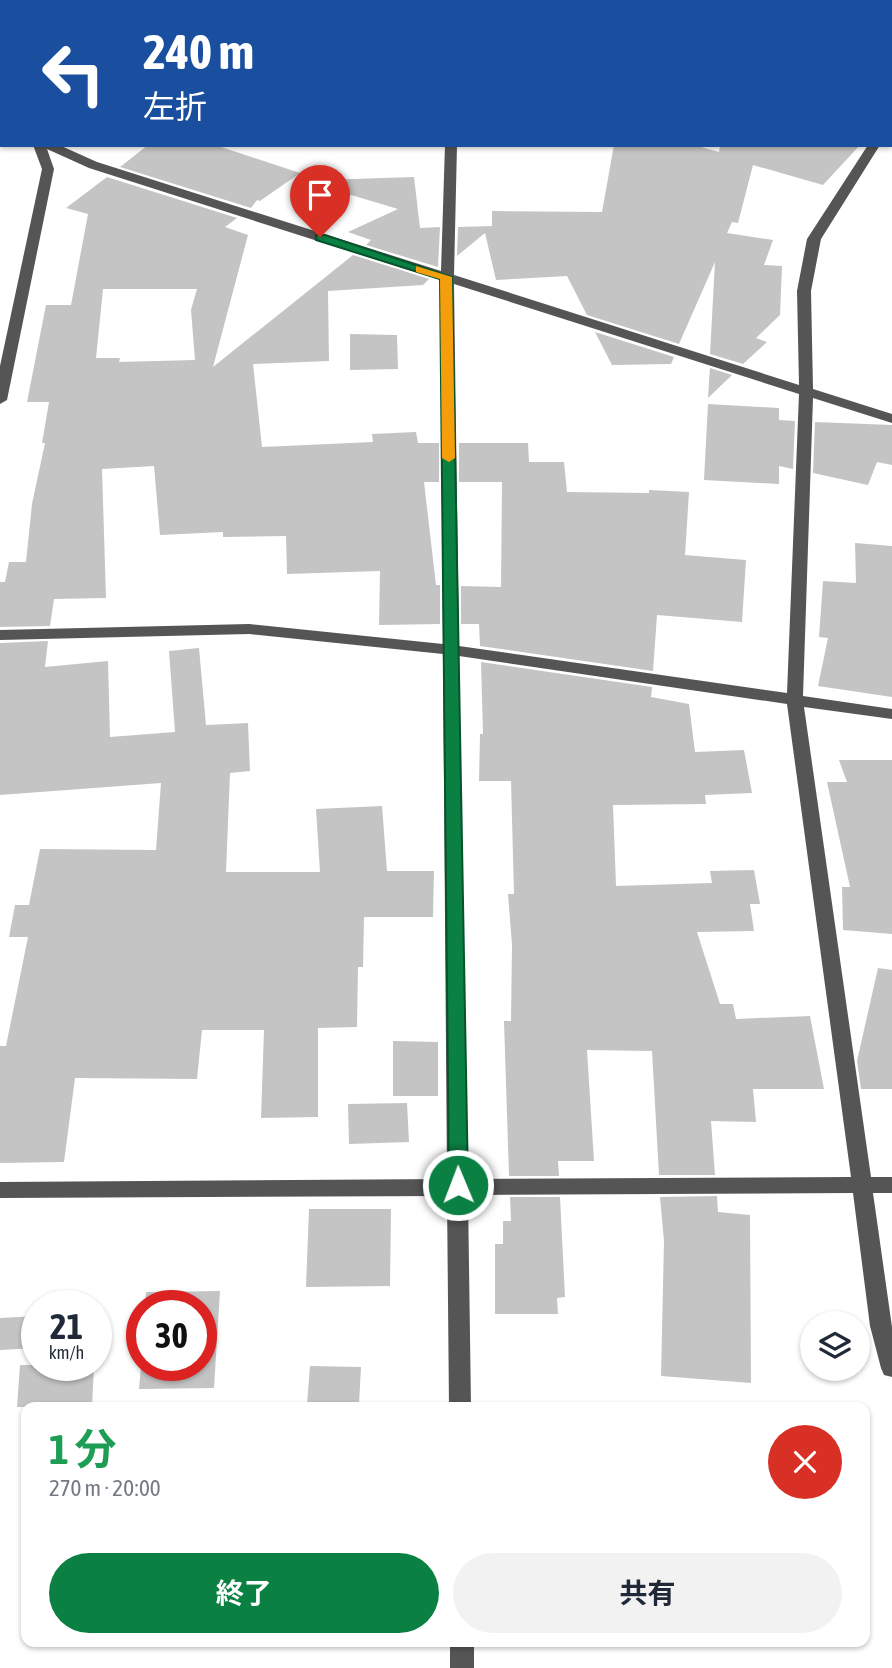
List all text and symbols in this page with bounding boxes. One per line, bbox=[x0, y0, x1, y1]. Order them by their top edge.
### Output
text: 240 m bbox=[143, 23, 254, 79]
icon: left bbox=[28, 28, 119, 119]
text: 左折 bbox=[143, 88, 207, 125]
pin bbox=[290, 165, 350, 237]
icon: arrive bbox=[301, 176, 339, 214]
position arrow bbox=[421, 1148, 495, 1222]
speed limit sign: 30 bbox=[126, 1290, 217, 1381]
text: 21 bbox=[50, 1306, 83, 1346]
map controls bbox=[800, 1311, 870, 1381]
button: layers bbox=[800, 1311, 870, 1381]
text: km/h bbox=[49, 1342, 84, 1363]
text: 1 分 bbox=[49, 1425, 117, 1473]
button: close bbox=[768, 1425, 842, 1499]
text: 270 m · 20:00 bbox=[49, 1475, 161, 1501]
button: 終了 bbox=[49, 1553, 439, 1633]
button: 共有 bbox=[453, 1553, 842, 1633]

